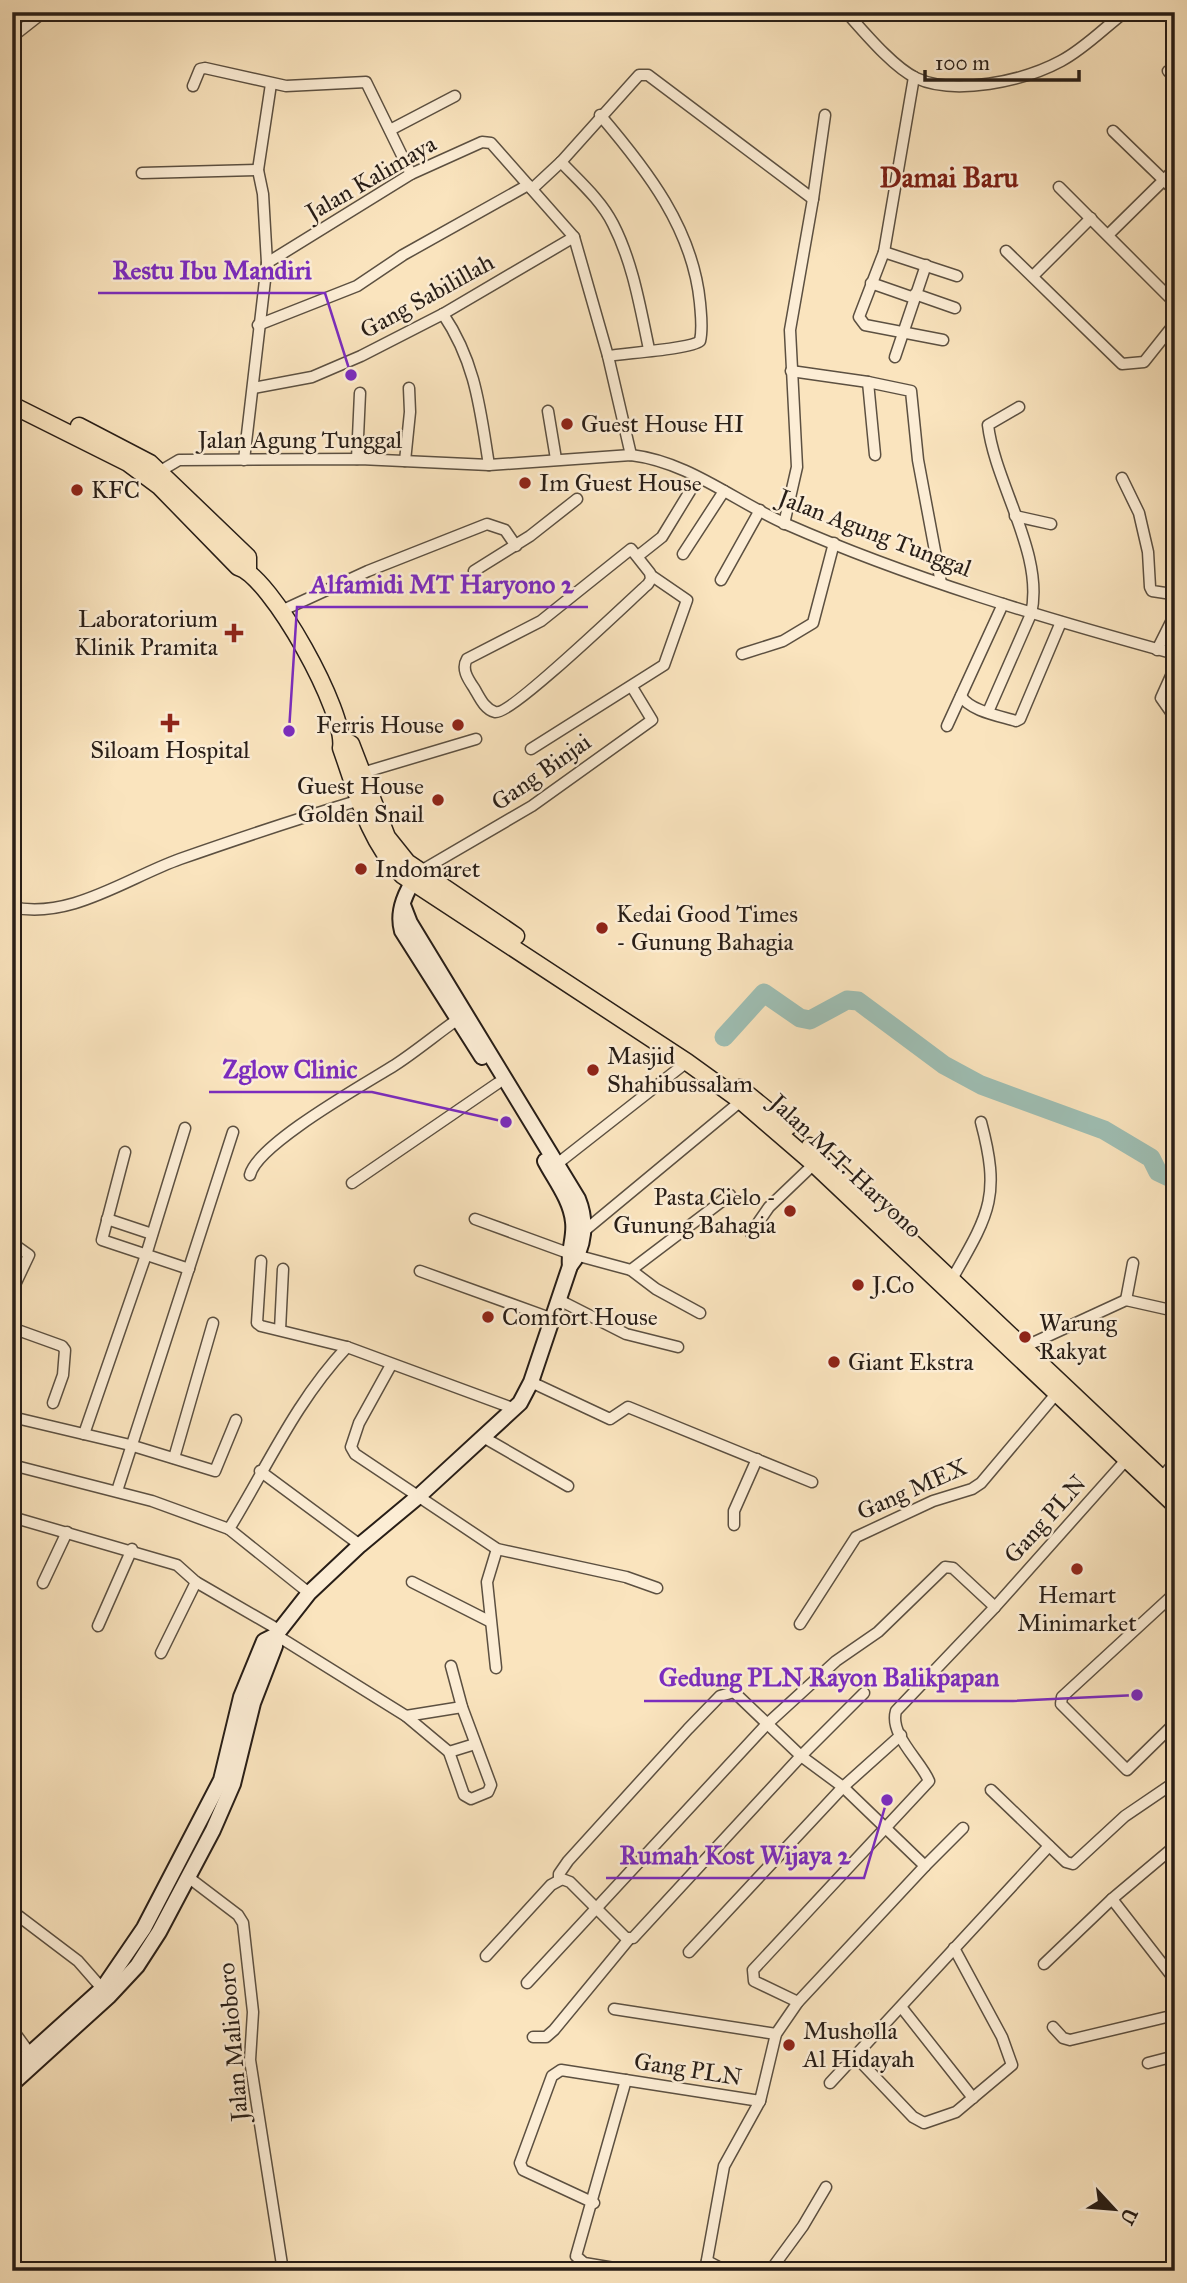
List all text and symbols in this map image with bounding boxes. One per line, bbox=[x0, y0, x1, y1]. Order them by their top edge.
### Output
scale bar bbox=[925, 38, 1078, 82]
text: 100 m bbox=[935, 50, 990, 76]
street label: Jalan Kalimaya bbox=[298, 128, 442, 229]
district label: Damai Baru bbox=[880, 160, 1019, 195]
callout: Restu Ibu Mandiri bbox=[98, 246, 325, 293]
street label: Gang Sabilillah bbox=[355, 247, 499, 345]
text: Restu Ibu Mandiri bbox=[112, 254, 312, 286]
place label: Guest House HI bbox=[581, 409, 744, 439]
marker: Guest House HI bbox=[559, 416, 575, 432]
street label: Jalan Agung Tunggal bbox=[195, 425, 403, 455]
place label: Im Guest House bbox=[539, 468, 702, 498]
place label: KFC bbox=[91, 475, 140, 505]
marker: Im Guest House bbox=[517, 475, 533, 491]
street label: Jalan Agung Tunggal bbox=[771, 481, 976, 584]
marker: KFC bbox=[69, 482, 85, 498]
callout: Alfamidi MT Haryono 2 bbox=[297, 560, 588, 607]
text: Alfamidi MT Haryono 2 bbox=[308, 568, 575, 600]
place label: Laboratorium Klinik Pramita bbox=[74, 604, 219, 662]
marker: Laboratorium Klinik Pramita bbox=[224, 623, 244, 643]
place label: Ferris House bbox=[316, 710, 444, 740]
marker: Siloam Hospital bbox=[160, 713, 180, 733]
marker: Ferris House bbox=[450, 717, 466, 733]
street label: Gang Binjai bbox=[485, 727, 597, 817]
place label: Siloam Hospital bbox=[90, 735, 250, 765]
place label: Guest House Golden Snail bbox=[297, 771, 425, 829]
marker: Guest House Golden Snail bbox=[430, 792, 446, 808]
place label: Indomaret bbox=[375, 854, 481, 884]
marker: Indomaret bbox=[353, 861, 369, 877]
place label: Kedai Good Times - Gunung Bahagia bbox=[616, 899, 798, 957]
marker: Kedai Good Times - Gunung Bahagia bbox=[594, 920, 610, 936]
place label: Masjid Shahibussalam bbox=[607, 1041, 753, 1099]
callout: Zglow Clinic bbox=[209, 1045, 372, 1092]
text: Zglow Clinic bbox=[222, 1053, 358, 1086]
marker: Masjid Shahibussalam bbox=[585, 1062, 601, 1078]
street label: Jalan M.T. Haryono bbox=[761, 1086, 928, 1244]
place label: Pasta Cielo - Gunung Bahagia bbox=[613, 1182, 777, 1240]
marker: Pasta Cielo - Gunung Bahagia bbox=[782, 1203, 798, 1219]
place label: J.Co bbox=[869, 1270, 914, 1300]
marker: J.Co bbox=[850, 1277, 866, 1293]
place label: Comfort House bbox=[502, 1302, 658, 1332]
place label: Warung Rakyat bbox=[1039, 1308, 1118, 1366]
marker: Comfort House bbox=[480, 1309, 496, 1325]
marker: Warung Rakyat bbox=[1017, 1329, 1033, 1345]
place label: Giant Ekstra bbox=[848, 1347, 974, 1377]
marker: Giant Ekstra bbox=[826, 1354, 842, 1370]
street label: Gang MEX bbox=[852, 1451, 972, 1527]
street label: Gang PLN bbox=[997, 1469, 1093, 1569]
marker: Hemart Minimarket bbox=[1069, 1561, 1085, 1577]
place label: Hemart Minimarket bbox=[1017, 1580, 1137, 1638]
callout: Gedung PLN Rayon Balikpapan bbox=[644, 1654, 1013, 1701]
text: Gedung PLN Rayon Balikpapan bbox=[659, 1661, 999, 1694]
callout: Rumah Kost Wijaya 2 bbox=[606, 1831, 864, 1878]
text: Rumah Kost Wijaya 2 bbox=[620, 1839, 852, 1871]
street label: Jalan Malioboro bbox=[211, 1961, 255, 2126]
place label: Musholla Al Hidayah bbox=[802, 2016, 915, 2074]
marker: Musholla Al Hidayah bbox=[781, 2037, 797, 2053]
street label: Gang PLN bbox=[632, 2046, 744, 2092]
north arrow bbox=[1078, 2174, 1148, 2244]
text: U bbox=[1115, 2204, 1142, 2229]

